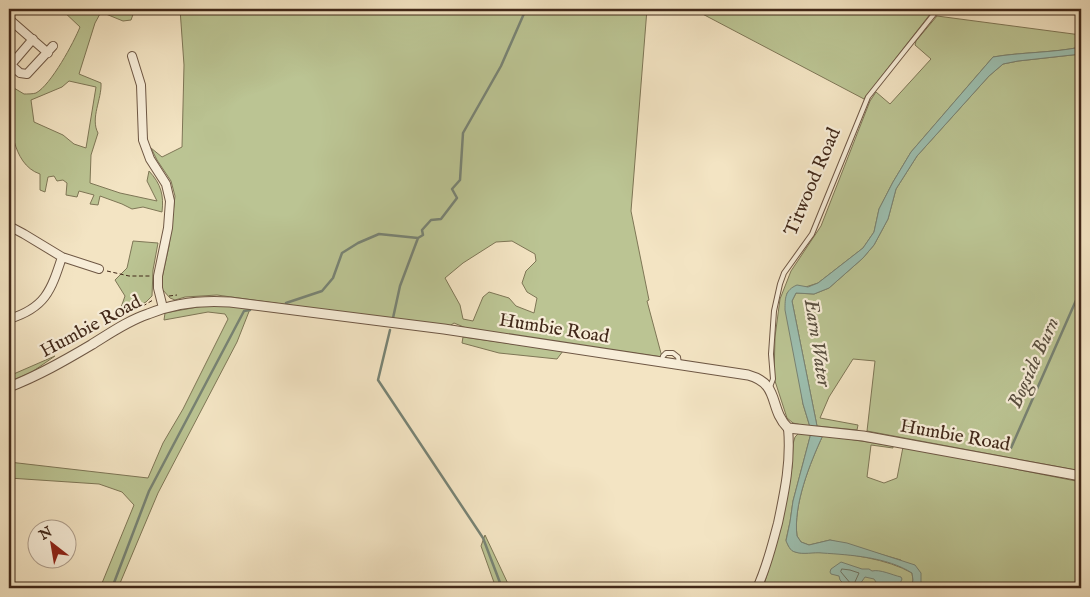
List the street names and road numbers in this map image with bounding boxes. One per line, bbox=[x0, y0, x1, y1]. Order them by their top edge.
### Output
street label: Titwood Road bbox=[779, 123, 847, 240]
street label: Humbie Road bbox=[36, 290, 147, 364]
street label: Humbie Road bbox=[497, 308, 612, 350]
street label: Humbie Road bbox=[898, 415, 1013, 458]

